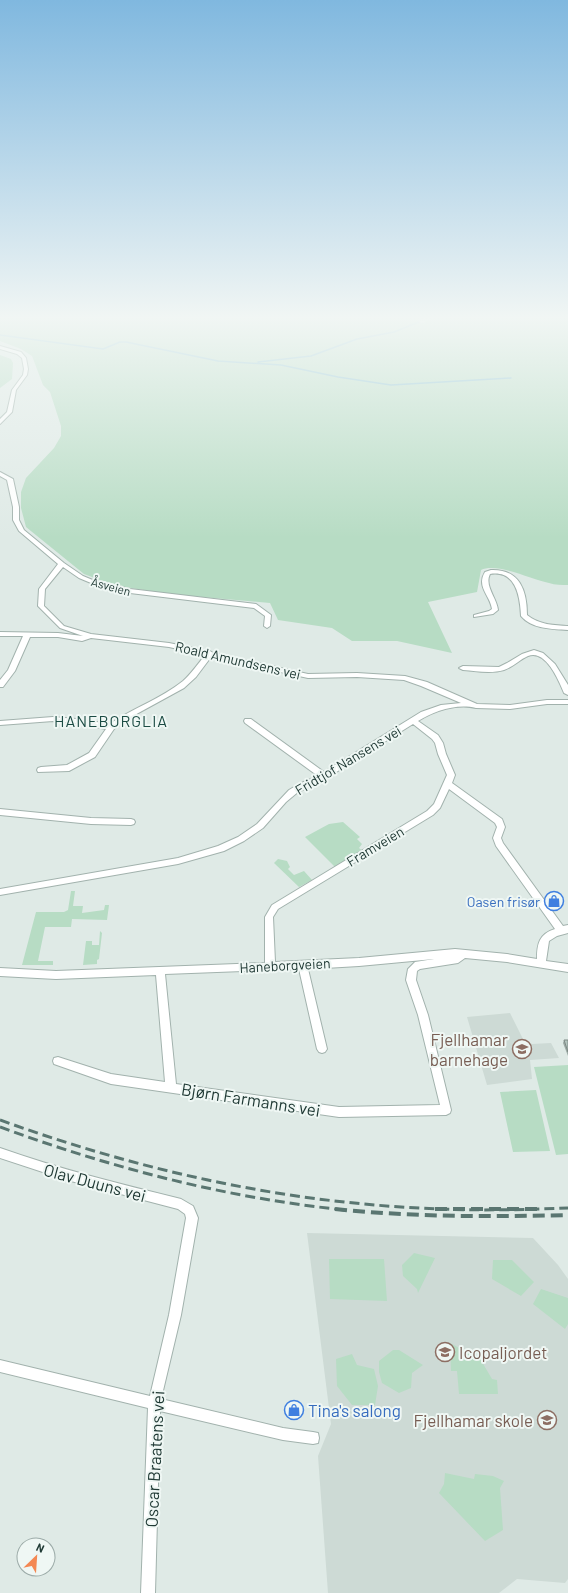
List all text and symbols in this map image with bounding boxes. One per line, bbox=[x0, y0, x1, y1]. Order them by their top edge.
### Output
street label: Åsveien bbox=[90, 574, 132, 598]
street label: Roald Amundsens vei bbox=[174, 637, 302, 683]
district label: HANEBORGLIA bbox=[54, 711, 168, 730]
street label: Fridtjof Nansens vei bbox=[292, 722, 404, 798]
street label: Framveien bbox=[343, 822, 407, 870]
shop icon: Oasen frisør bbox=[543, 890, 565, 912]
place label: Oasen frisør bbox=[467, 893, 540, 910]
street label: Haneborgveien bbox=[239, 954, 331, 976]
place label: Fjellhamar barnehage bbox=[430, 1029, 508, 1069]
school or university icon: Fjellhamar barnehage bbox=[511, 1038, 533, 1060]
street label: Bjørn Farmanns vei bbox=[180, 1078, 322, 1120]
street label: Olav Duuns vei bbox=[42, 1159, 148, 1205]
school or university icon: Icopaljordet bbox=[434, 1341, 456, 1363]
place label: Icopaljordet bbox=[459, 1342, 547, 1362]
street label: Oscar Braatens vei bbox=[140, 1390, 168, 1528]
shop icon: Tina's salong bbox=[283, 1399, 305, 1421]
place label: Tina's salong bbox=[308, 1400, 401, 1420]
school or university icon: Fjellhamar skole bbox=[536, 1409, 558, 1431]
place label: Fjellhamar skole bbox=[413, 1410, 533, 1430]
north arrow bbox=[16, 1537, 56, 1577]
text: N bbox=[34, 1540, 47, 1555]

